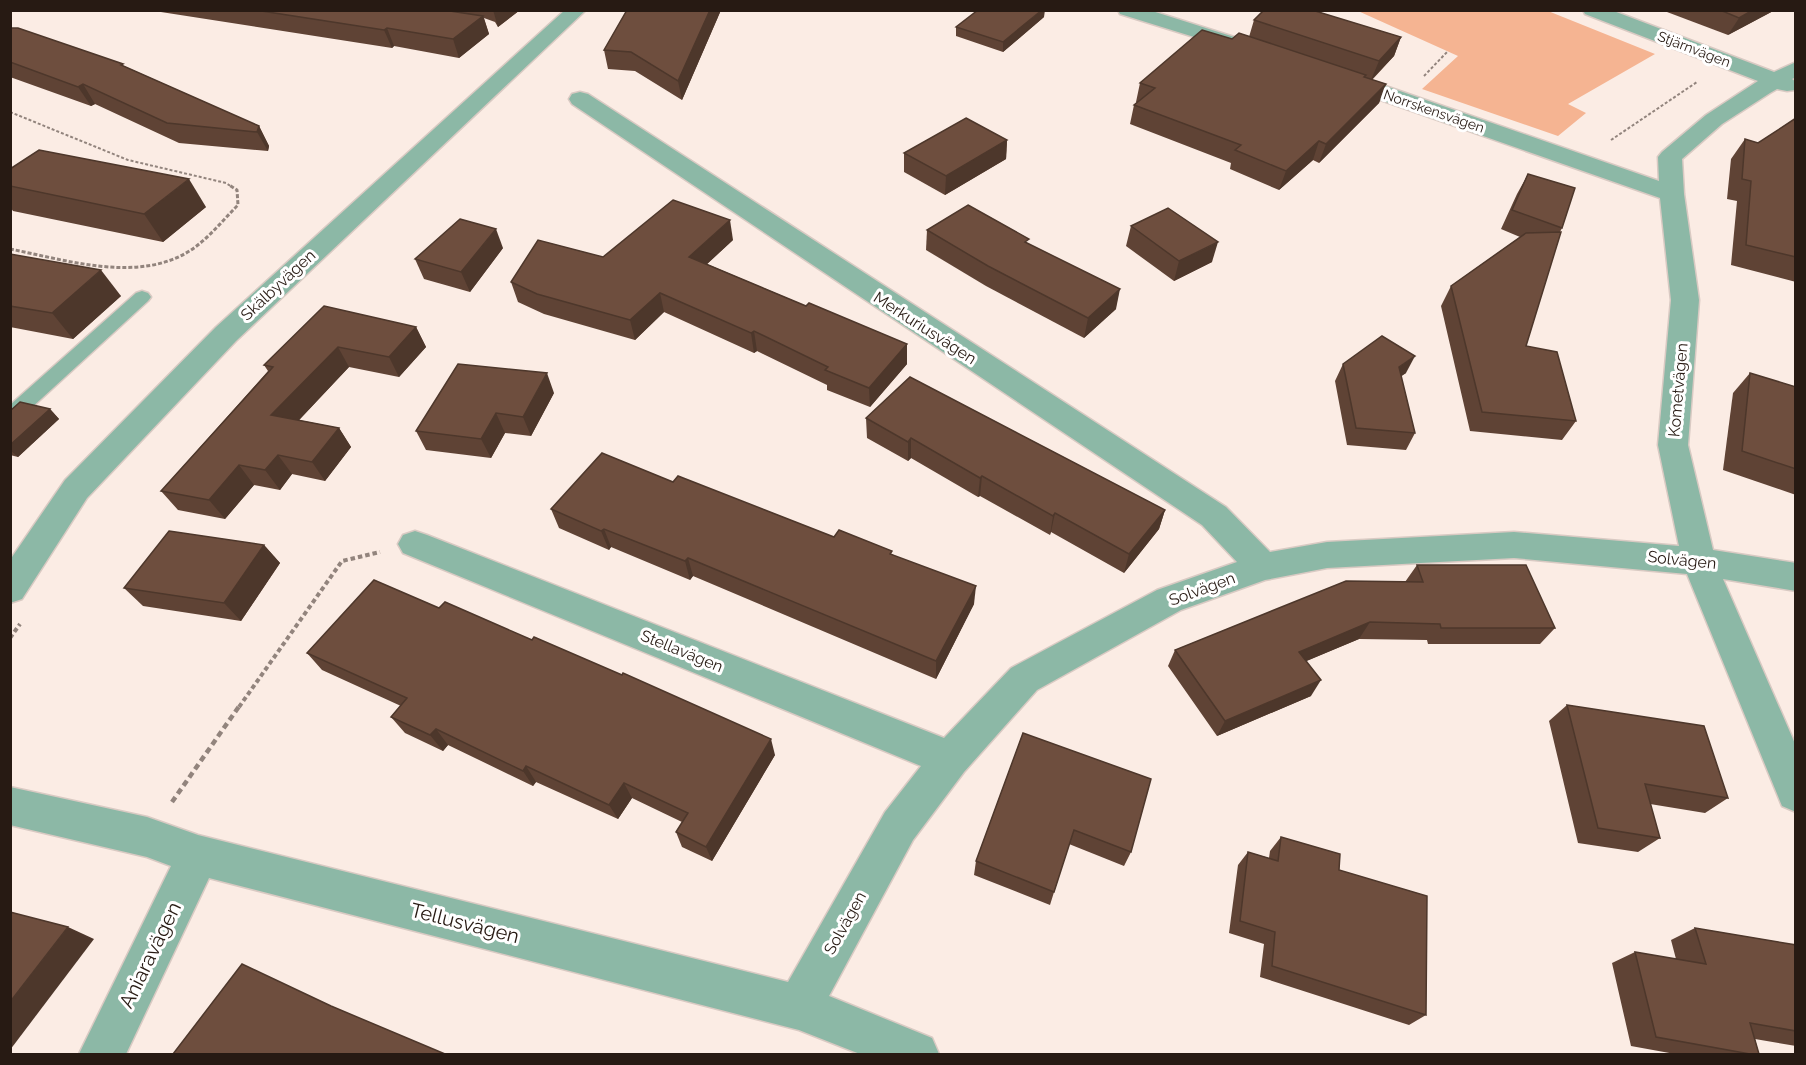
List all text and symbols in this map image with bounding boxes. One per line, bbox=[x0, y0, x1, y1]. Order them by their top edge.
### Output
street label: Stjärnvägen bbox=[1655, 28, 1733, 70]
street label: Norrskensvägen bbox=[1381, 86, 1487, 136]
street label: Skälbyvägen bbox=[237, 246, 319, 324]
street label: Merkuriusvägen bbox=[870, 288, 980, 368]
street label: Kometvägen bbox=[1664, 342, 1692, 438]
street label: Solvägen bbox=[1647, 547, 1717, 573]
street label: Solvägen bbox=[1166, 568, 1238, 610]
street label: Stellavägen bbox=[638, 626, 726, 676]
street label: Solvägen bbox=[820, 888, 870, 958]
street label: Aniaravägen bbox=[114, 898, 186, 1012]
street label: Tellusvägen bbox=[408, 898, 522, 948]

